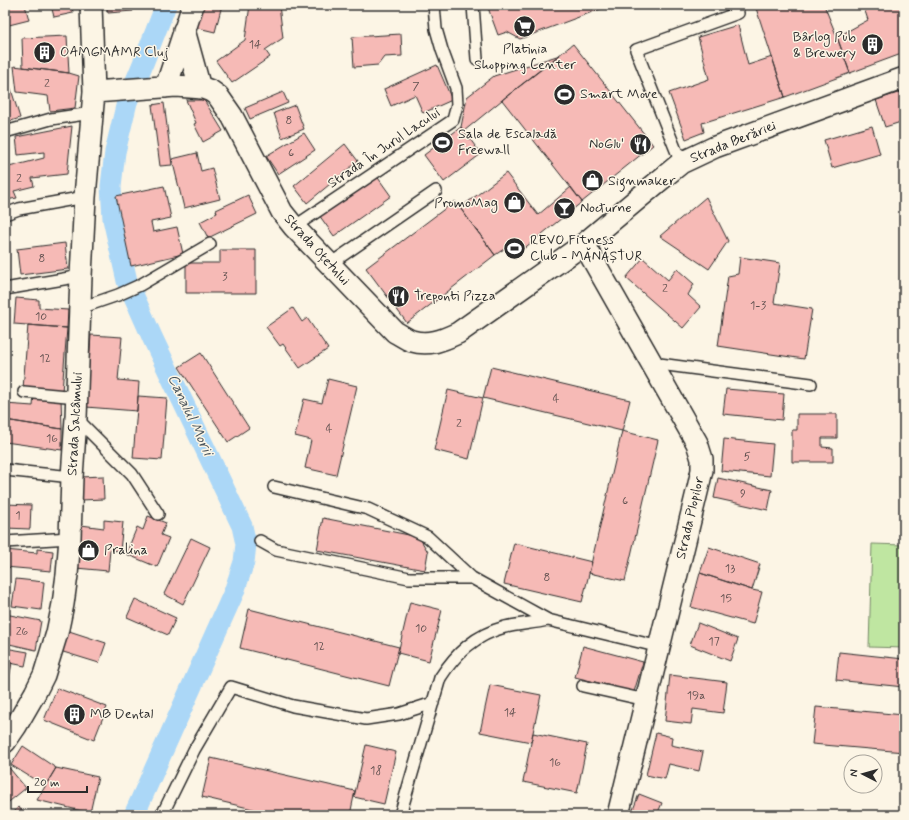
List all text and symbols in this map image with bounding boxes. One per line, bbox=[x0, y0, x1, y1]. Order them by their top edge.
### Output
supermarket icon: Platinia Shopping Center bbox=[512, 14, 538, 40]
place label: Bârlog Pub & Brewery bbox=[793, 28, 856, 62]
building icon: Bârlog Pub & Brewery bbox=[859, 32, 885, 58]
house number: 14 bbox=[249, 37, 261, 53]
building icon: OAMGMAMR Cluj bbox=[32, 39, 58, 65]
place label: Platinia Shopping Center bbox=[474, 40, 576, 74]
place label: OAMGMAMR Cluj bbox=[60, 43, 168, 61]
house number: 2 bbox=[44, 76, 50, 92]
house number: 7 bbox=[412, 79, 420, 95]
sports icon: Smart Move bbox=[551, 81, 577, 107]
place label: Smart Move bbox=[580, 85, 658, 103]
street label: Strada În Jurul Lacului bbox=[324, 104, 444, 192]
house number: 8 bbox=[286, 113, 292, 129]
street label: Strada Berăriei bbox=[687, 117, 779, 167]
place label: Sala de Escaladă Freewall bbox=[458, 125, 557, 159]
sports icon: Sala de Escaladă Freewall bbox=[429, 129, 455, 155]
restaurant icon: NoGlu' bbox=[627, 131, 653, 157]
place label: NoGlu' bbox=[589, 135, 624, 153]
house number: 6 bbox=[288, 145, 294, 161]
shop icon: Signmaker bbox=[579, 168, 605, 194]
house number: 2 bbox=[16, 171, 22, 187]
place label: Signmaker bbox=[608, 172, 676, 192]
shop icon: PromoMag bbox=[501, 190, 527, 216]
place label: PromoMag bbox=[434, 194, 498, 213]
bar icon: Nocturne bbox=[551, 195, 577, 221]
place label: Nocturne bbox=[580, 199, 632, 217]
street label: Strada Oțetului bbox=[280, 210, 354, 290]
place label: REVO Fitness Club - MĂNĂȘTUR bbox=[530, 231, 642, 265]
sports icon: REVO Fitness Club - MĂNĂȘTUR bbox=[501, 235, 527, 261]
house number: 8 bbox=[39, 251, 45, 267]
house number: 3 bbox=[222, 269, 228, 285]
house number: 2 bbox=[662, 281, 668, 297]
restaurant icon: Treponti Pizza bbox=[386, 283, 412, 309]
place label: Treponti Pizza bbox=[414, 287, 496, 305]
house number: 1-3 bbox=[750, 298, 767, 314]
house number: 10 bbox=[35, 309, 47, 325]
house number: 12 bbox=[39, 351, 51, 367]
water label: Canalul Morii bbox=[162, 371, 218, 460]
street label: Strada Salcâmului bbox=[63, 372, 87, 476]
house number: 4 bbox=[553, 391, 560, 407]
house number: 2 bbox=[456, 416, 462, 432]
house number: 4 bbox=[326, 421, 333, 437]
house number: 16 bbox=[46, 431, 58, 447]
house number: 5 bbox=[743, 449, 751, 465]
street label: Strada Plopilor bbox=[672, 474, 708, 561]
house number: 9 bbox=[740, 486, 746, 502]
house number: 6 bbox=[622, 493, 628, 509]
house number: 1 bbox=[15, 508, 21, 524]
shop icon: Pralina bbox=[76, 537, 102, 563]
place label: Pralina bbox=[104, 541, 148, 559]
house number: 13 bbox=[725, 561, 735, 577]
house number: 8 bbox=[544, 570, 550, 586]
house number: 15 bbox=[720, 591, 732, 607]
house number: 10 bbox=[415, 621, 427, 637]
house number: 26 bbox=[16, 624, 29, 640]
house number: 17 bbox=[708, 634, 720, 650]
house number: 12 bbox=[313, 639, 325, 655]
house number: 19a bbox=[687, 688, 705, 704]
building icon: MB Dental bbox=[62, 701, 88, 727]
place label: MB Dental bbox=[90, 705, 154, 723]
house number: 14 bbox=[504, 705, 516, 721]
north arrow bbox=[843, 754, 883, 794]
house number: 16 bbox=[549, 755, 561, 771]
house number: 18 bbox=[370, 763, 382, 779]
scale bar bbox=[28, 768, 87, 794]
text: N bbox=[847, 769, 861, 777]
text: 20 m bbox=[34, 775, 60, 791]

